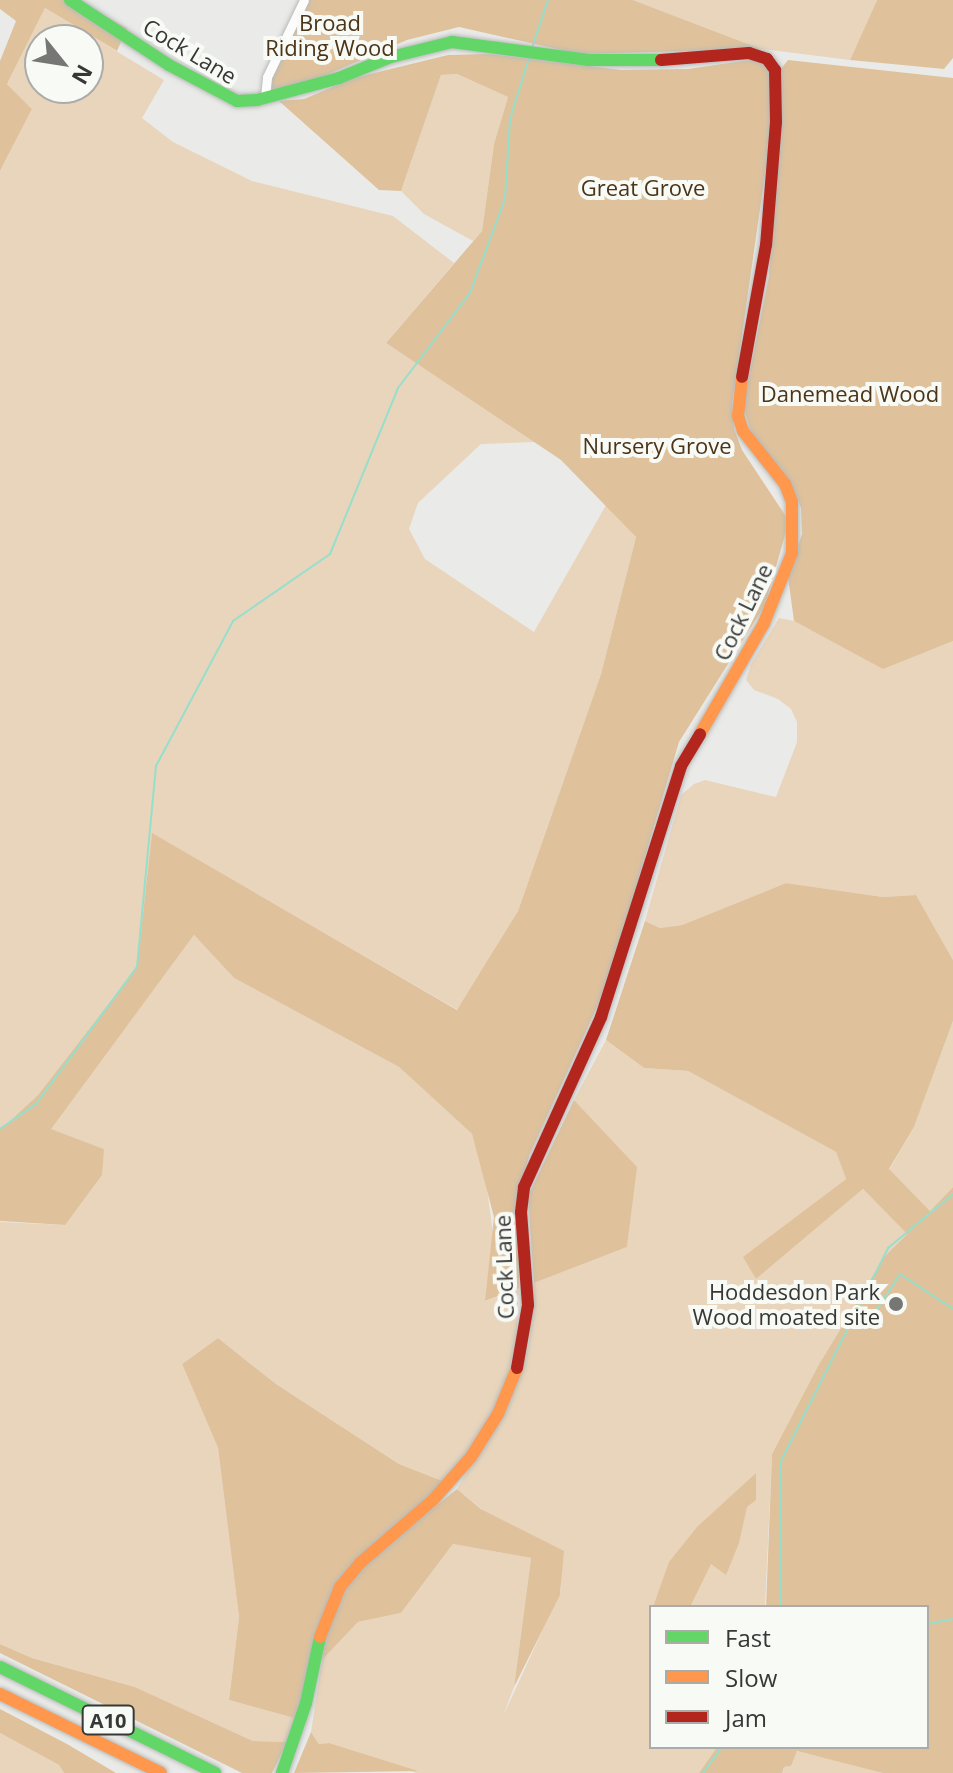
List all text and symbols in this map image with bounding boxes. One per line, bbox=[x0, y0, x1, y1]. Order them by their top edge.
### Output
park label: Broad Riding Wood bbox=[265, 9, 395, 60]
street label: Cock Lane bbox=[138, 13, 242, 89]
north arrow bbox=[24, 24, 104, 104]
text: N bbox=[66, 60, 101, 90]
park label: Great Grove bbox=[581, 175, 705, 201]
park label: Danemead Wood bbox=[761, 381, 939, 407]
park label: Nursery Grove bbox=[582, 433, 732, 459]
street label: Cock Lane bbox=[708, 559, 778, 665]
street label: Cock Lane bbox=[489, 1214, 519, 1320]
place label: Hoddesdon Park Wood moated site bbox=[693, 1278, 880, 1330]
marker: Hoddesdon Park Wood moated site bbox=[887, 1295, 905, 1313]
legend bbox=[649, 1605, 929, 1749]
text: Fast bbox=[725, 1621, 771, 1654]
text: Slow bbox=[725, 1661, 777, 1694]
text: Jam bbox=[725, 1701, 767, 1734]
road number: A10 bbox=[80, 1704, 136, 1736]

